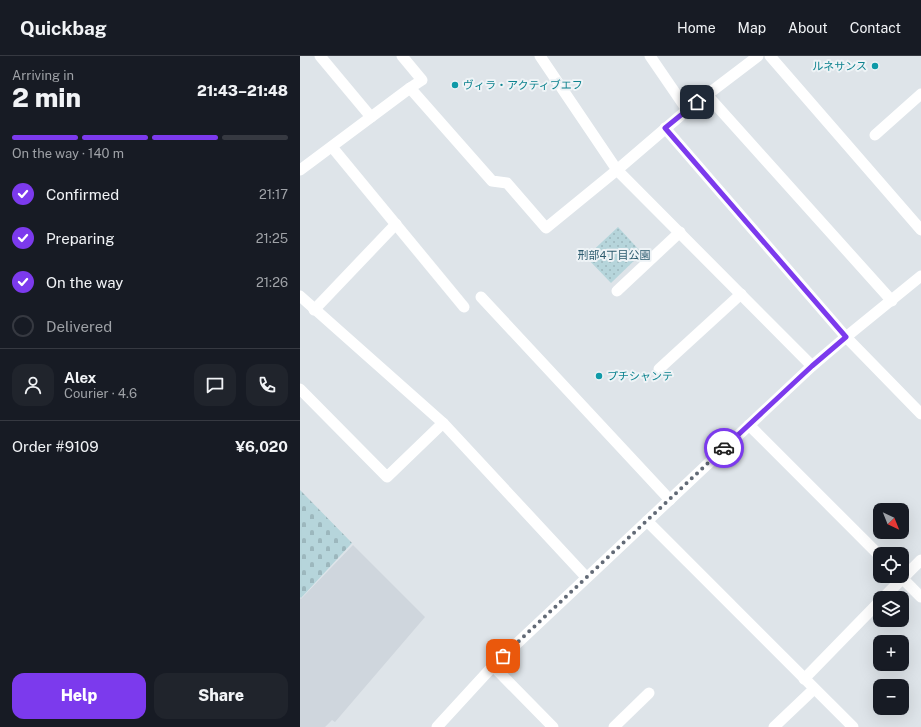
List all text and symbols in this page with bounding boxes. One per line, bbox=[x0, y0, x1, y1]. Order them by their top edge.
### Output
text: Quickbag bbox=[20, 17, 107, 39]
text: Home bbox=[677, 20, 716, 36]
text: Map bbox=[738, 20, 766, 36]
text: About bbox=[788, 20, 828, 36]
text: Contact bbox=[850, 20, 901, 36]
place label: ルネサンス bbox=[812, 60, 867, 72]
marker: ルネサンス bbox=[870, 61, 880, 71]
text: Arriving in bbox=[12, 68, 74, 83]
place label: ヴィラ・アクティブエフ bbox=[463, 79, 583, 91]
marker: ヴィラ・アクティブエフ bbox=[450, 80, 460, 90]
text: 2 min bbox=[12, 82, 81, 113]
text: 21:43–21:48 bbox=[197, 82, 288, 99]
pin bbox=[680, 85, 714, 119]
icon: home bbox=[686, 91, 708, 113]
text: On the way · 140 m bbox=[12, 146, 124, 161]
icon: check bbox=[12, 183, 34, 205]
text: Confirmed bbox=[46, 186, 119, 203]
text: 21:17 bbox=[259, 187, 288, 202]
icon: check bbox=[12, 227, 34, 249]
text: Preparing bbox=[46, 230, 115, 247]
text: 21:25 bbox=[256, 231, 288, 246]
park label: 刑部4丁目公園 bbox=[578, 249, 650, 261]
icon: check bbox=[12, 271, 34, 293]
text: On the way bbox=[46, 274, 123, 291]
text: 21:26 bbox=[256, 275, 288, 290]
text: Delivered bbox=[46, 318, 112, 335]
button: person bbox=[12, 364, 54, 406]
button: chat bbox=[194, 364, 236, 406]
button: phone bbox=[246, 364, 288, 406]
text: Alex bbox=[64, 369, 96, 386]
place label: プチシャンテ bbox=[607, 370, 673, 382]
marker: プチシャンテ bbox=[594, 371, 604, 381]
text: Courier · 4.6 bbox=[64, 386, 137, 401]
courier bbox=[704, 428, 744, 468]
icon: car bbox=[713, 437, 735, 459]
text: Order #9109 bbox=[12, 438, 99, 455]
text: ¥6,020 bbox=[235, 438, 288, 455]
north arrow bbox=[873, 503, 909, 539]
map controls bbox=[873, 503, 909, 715]
button: locate bbox=[873, 547, 909, 583]
button: layers bbox=[873, 591, 909, 627]
button: + bbox=[873, 635, 909, 671]
pin bbox=[486, 639, 520, 673]
icon: bag bbox=[492, 645, 514, 667]
button: Help bbox=[12, 673, 146, 719]
button: Share bbox=[154, 673, 288, 719]
button: − bbox=[873, 679, 909, 715]

